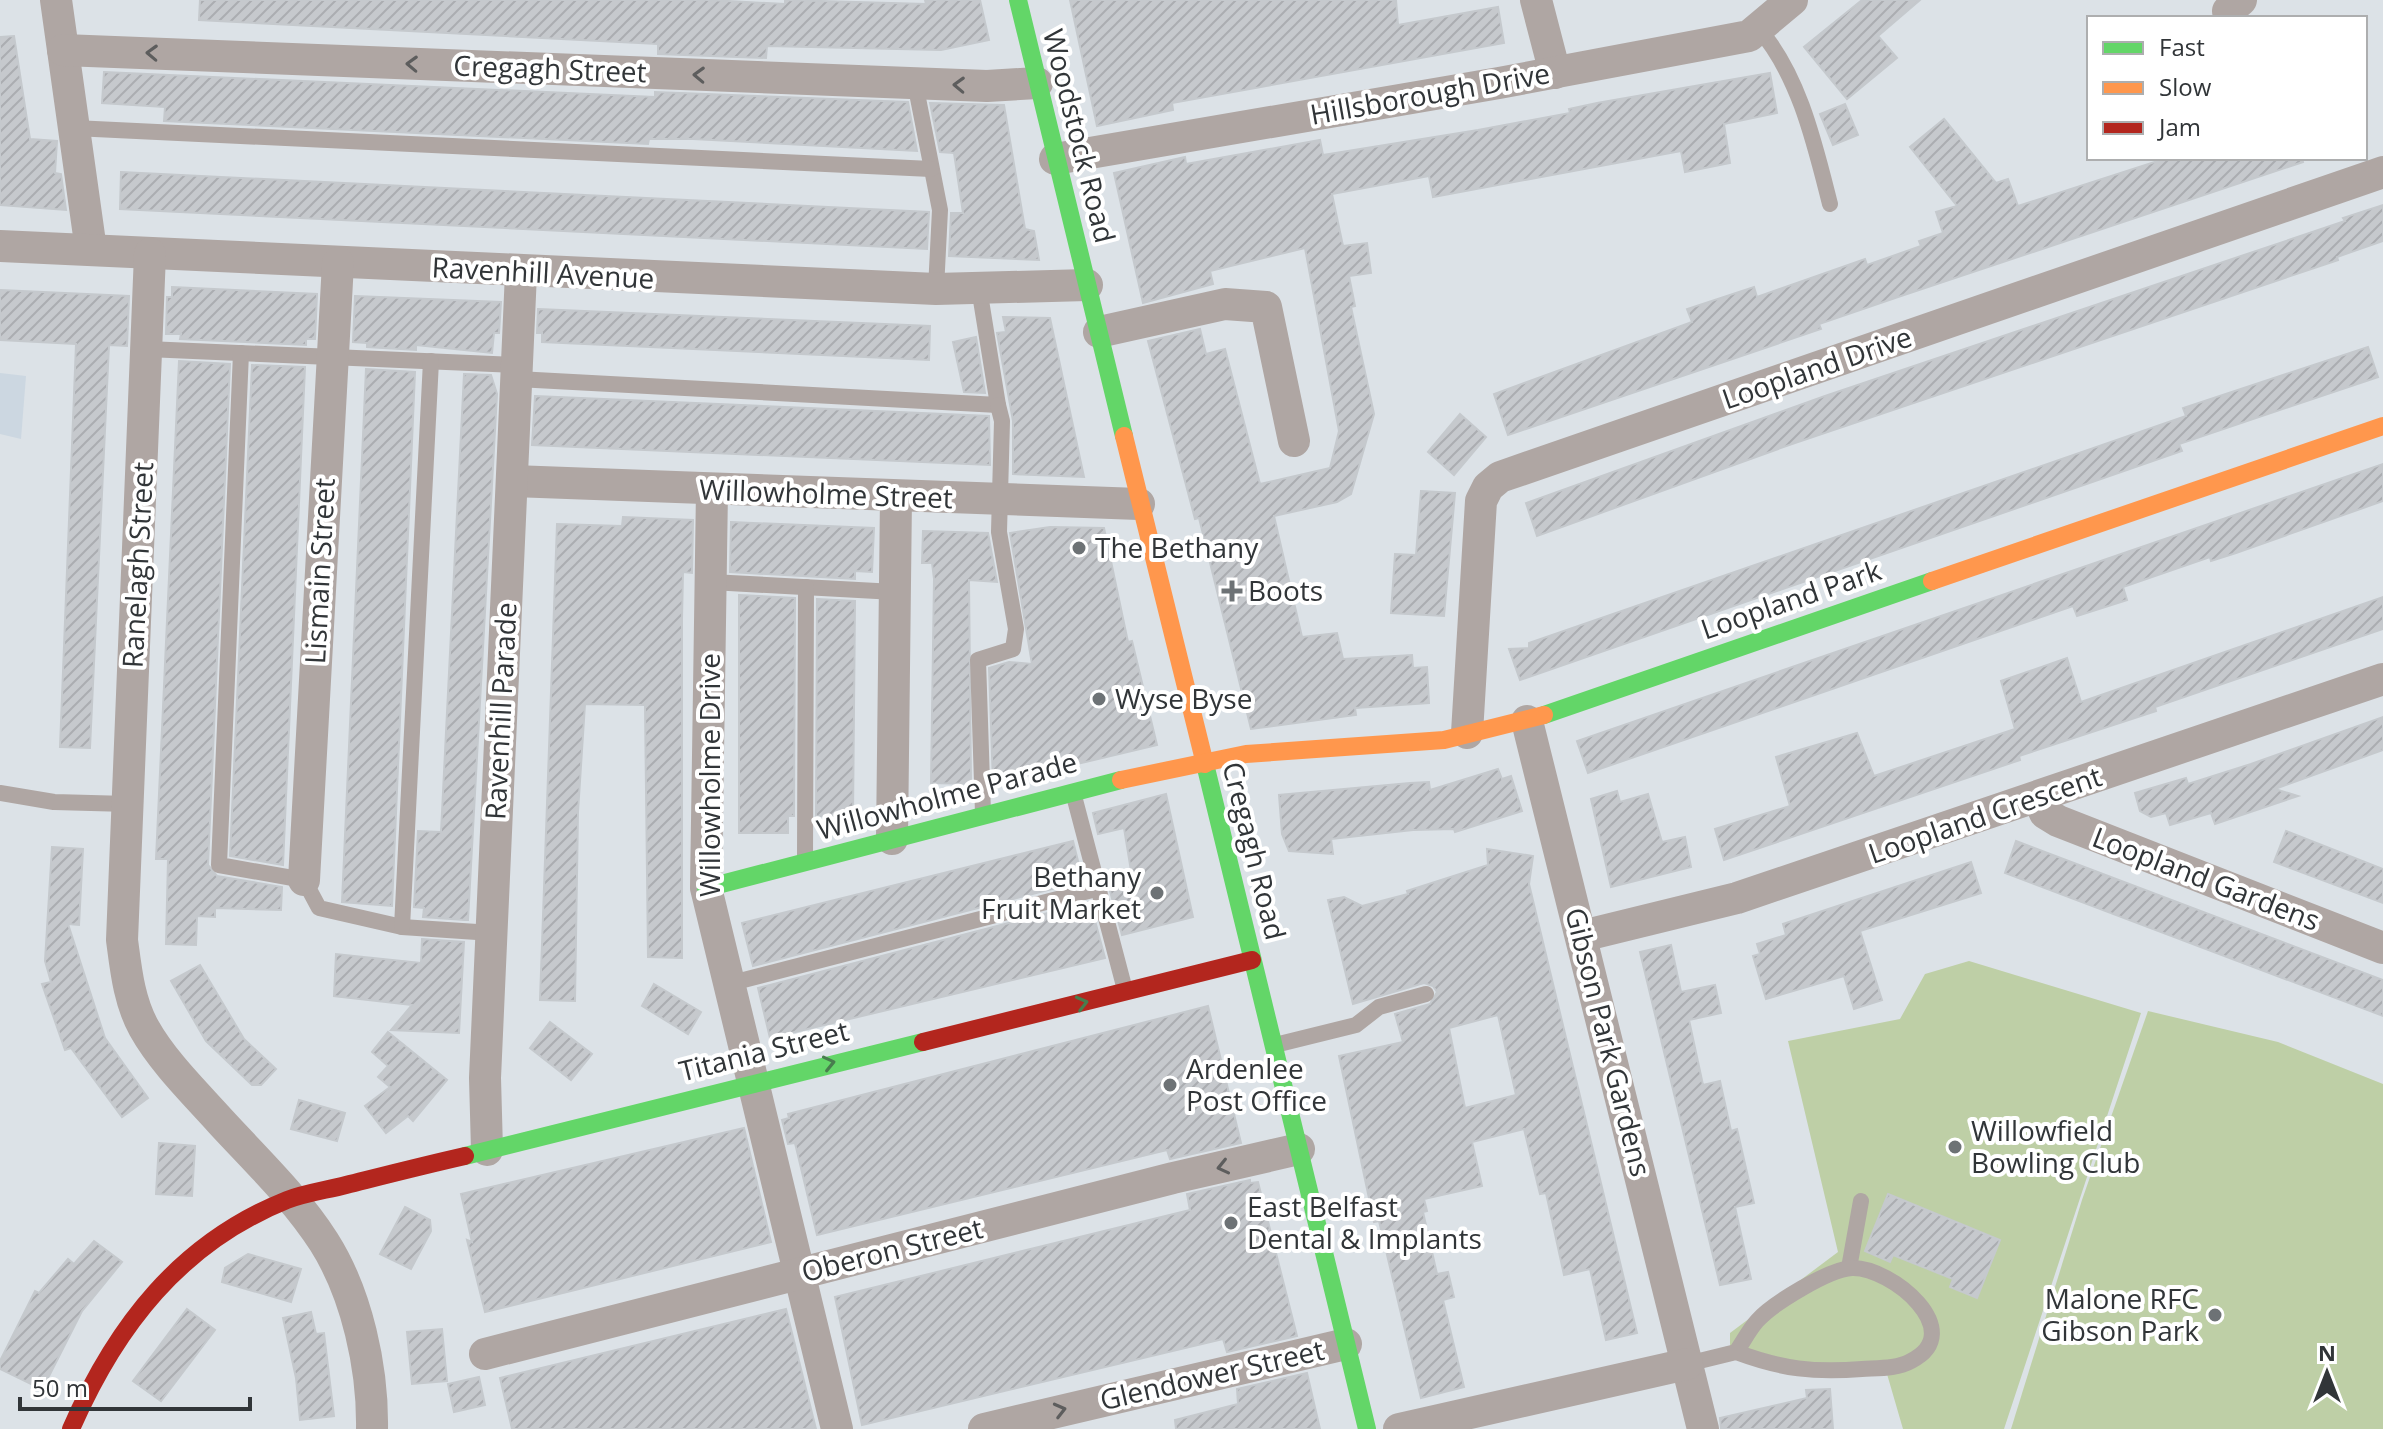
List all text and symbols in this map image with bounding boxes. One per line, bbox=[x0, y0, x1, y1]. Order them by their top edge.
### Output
legend bbox=[2087, 16, 2367, 160]
street label: Woodstock Road bbox=[1035, 25, 1125, 247]
text: Fast bbox=[2159, 30, 2205, 63]
one-way arrow bbox=[145, 45, 158, 62]
street label: Cregagh Street bbox=[453, 46, 647, 90]
street label: Hillsborough Drive bbox=[1307, 53, 1553, 133]
one-way arrow bbox=[405, 55, 418, 72]
one-way arrow bbox=[692, 66, 705, 83]
text: Slow bbox=[2159, 70, 2212, 103]
one-way arrow bbox=[952, 76, 965, 93]
text: Jam bbox=[2157, 110, 2201, 143]
street label: Ravenhill Avenue bbox=[431, 247, 655, 297]
street label: Loopland Drive bbox=[1717, 317, 1917, 417]
street label: Ranelagh Street bbox=[113, 461, 161, 669]
street label: Willowholme Street bbox=[699, 470, 954, 516]
street label: Lismain Street bbox=[295, 477, 343, 665]
place label: The Bethany bbox=[1095, 528, 1259, 566]
marker: The Bethany bbox=[1070, 539, 1088, 557]
street label: Loopland Park bbox=[1696, 550, 1886, 648]
place label: Boots bbox=[1248, 571, 1323, 609]
marker: Boots bbox=[1223, 582, 1241, 600]
street label: Ravenhill Parade bbox=[475, 601, 525, 821]
street label: Willowholme Drive bbox=[690, 653, 728, 897]
place label: Wyse Byse bbox=[1115, 679, 1252, 717]
marker: Wyse Byse bbox=[1090, 690, 1108, 708]
street label: Willowholme Parade bbox=[812, 742, 1081, 848]
street label: Loopland Crescent bbox=[1863, 756, 2106, 872]
street label: Cregagh Road bbox=[1215, 758, 1295, 944]
street label: Loopland Gardens bbox=[2087, 817, 2325, 939]
place label: Bethany Fruit Market bbox=[981, 857, 1142, 927]
marker: Bethany Fruit Market bbox=[1148, 884, 1166, 902]
street label: Gibson Park Gardens bbox=[1557, 903, 1661, 1180]
one-way arrow bbox=[1075, 995, 1088, 1012]
street label: Titania Street bbox=[675, 1011, 852, 1089]
place label: Ardenlee Post Office bbox=[1186, 1049, 1327, 1119]
one-way arrow bbox=[822, 1055, 836, 1072]
marker: Ardenlee Post Office bbox=[1161, 1076, 1179, 1094]
place label: Willowfield Bowling Club bbox=[1971, 1111, 2140, 1181]
marker: Willowfield Bowling Club bbox=[1946, 1138, 1964, 1156]
one-way arrow bbox=[1217, 1158, 1230, 1175]
place label: East Belfast Dental & Implants bbox=[1247, 1187, 1482, 1257]
street label: Oberon Street bbox=[797, 1208, 986, 1290]
marker: East Belfast Dental & Implants bbox=[1222, 1214, 1240, 1232]
place label: Malone RFC Gibson Park bbox=[2041, 1279, 2199, 1349]
marker: Malone RFC Gibson Park bbox=[2206, 1306, 2224, 1324]
street label: Glendower Street bbox=[1096, 1330, 1327, 1418]
north arrow bbox=[2287, 1333, 2367, 1413]
text: N bbox=[2318, 1337, 2336, 1367]
scale bar bbox=[20, 1361, 250, 1411]
text: 50 m bbox=[32, 1371, 88, 1404]
one-way arrow bbox=[1052, 1403, 1066, 1420]

